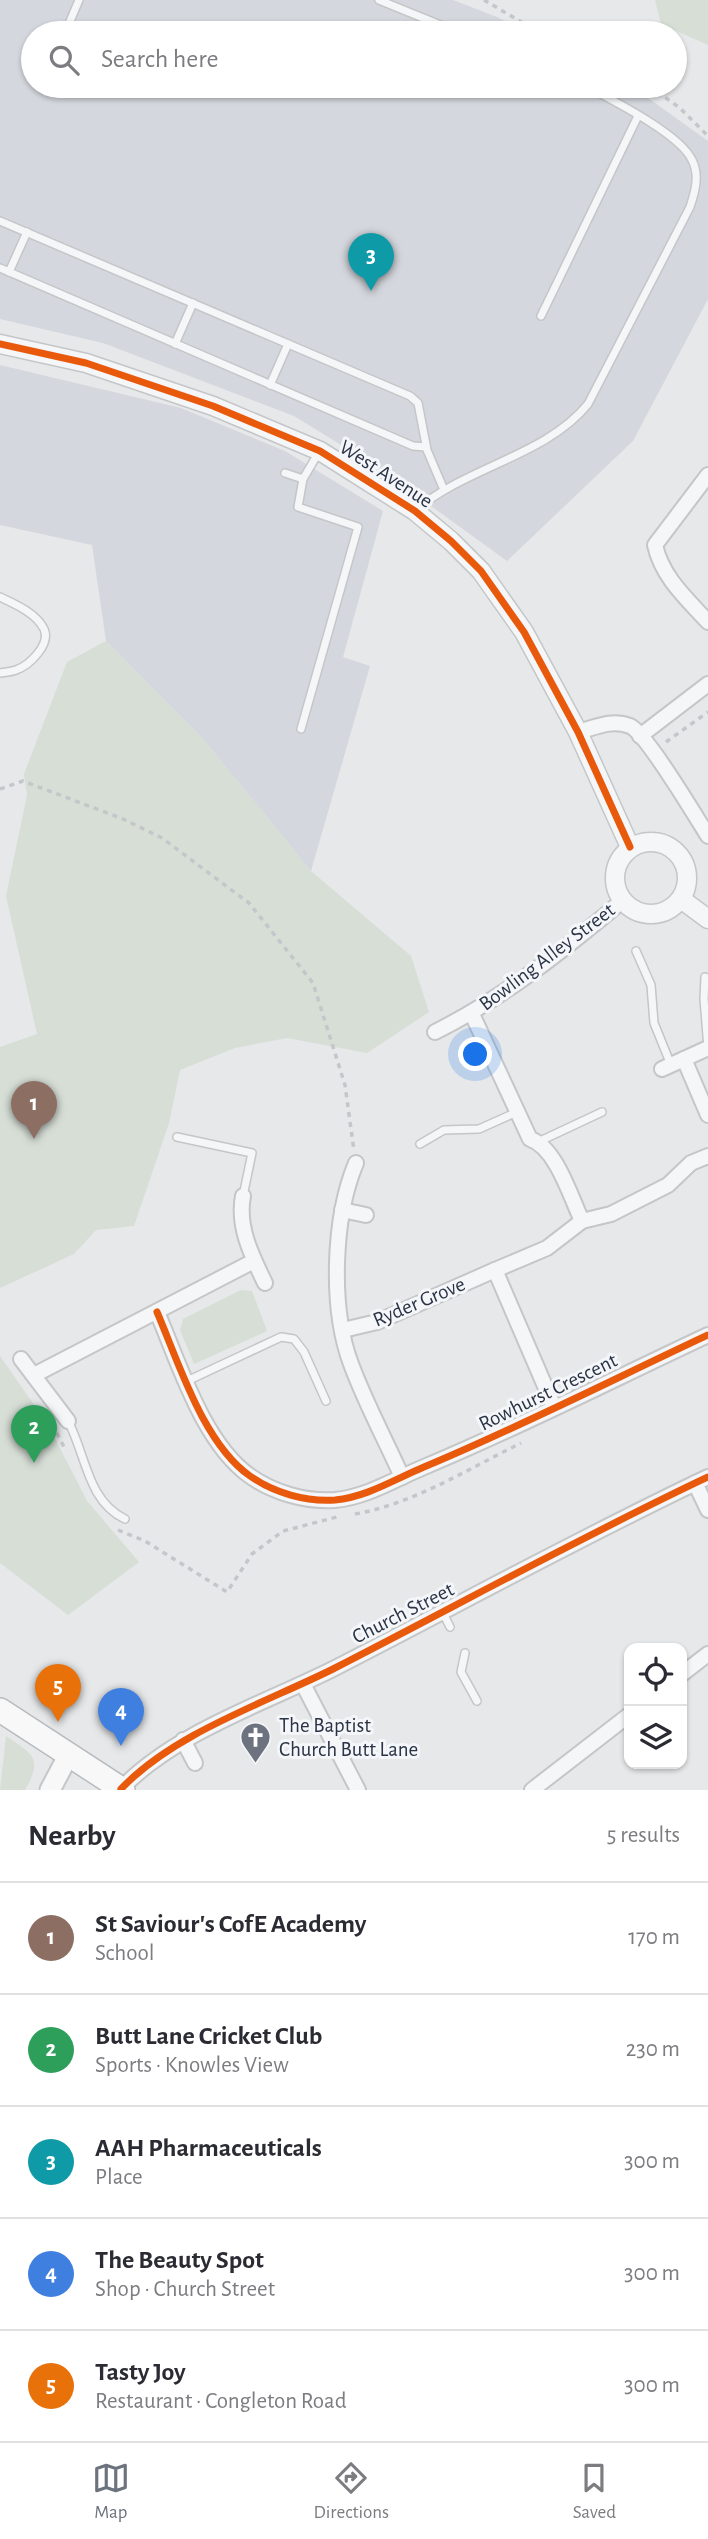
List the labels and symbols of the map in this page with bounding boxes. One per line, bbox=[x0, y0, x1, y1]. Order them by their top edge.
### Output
pin: 3 bbox=[348, 233, 394, 291]
street label: West Avenue bbox=[336, 436, 436, 512]
street label: Bowling Alley Street bbox=[475, 899, 619, 1015]
your location bbox=[458, 1037, 492, 1071]
pin: 1 bbox=[11, 1081, 57, 1139]
street label: Ryder Grove bbox=[370, 1273, 468, 1331]
street label: Rowhurst Crescent bbox=[475, 1349, 621, 1435]
pin: 2 bbox=[11, 1405, 57, 1463]
street label: Church Street bbox=[349, 1578, 457, 1648]
pin: 5 bbox=[35, 1664, 81, 1722]
pin: 4 bbox=[98, 1688, 144, 1746]
place label: The Baptist Church Butt Lane bbox=[279, 1715, 418, 1760]
church icon: The Baptist Church Butt Lane bbox=[239, 1720, 273, 1764]

